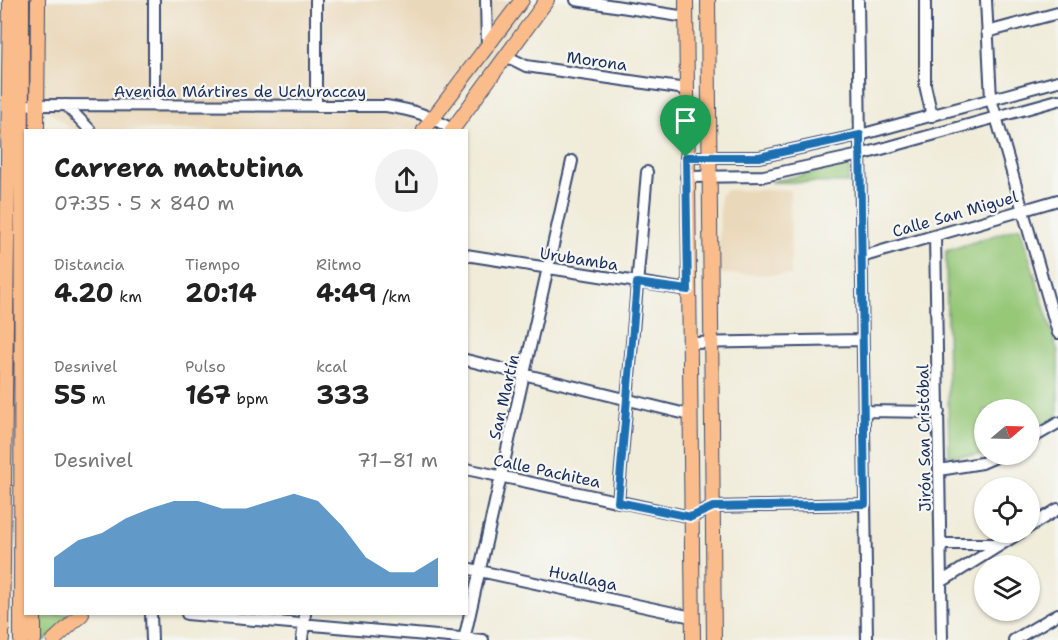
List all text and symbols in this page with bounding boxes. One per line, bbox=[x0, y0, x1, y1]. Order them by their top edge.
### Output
street label: Morona bbox=[565, 46, 629, 76]
street label: Avenida Mártires de Uchuraccay bbox=[114, 81, 366, 102]
pin bbox=[660, 95, 711, 157]
icon: arrive bbox=[669, 104, 702, 137]
text: Carrera matutina bbox=[54, 149, 303, 186]
button: share bbox=[375, 149, 438, 212]
street label: Calle San Miguel bbox=[890, 186, 1020, 242]
text: 07:35 · 5 × 840 m bbox=[54, 190, 235, 216]
street label: Urubamba bbox=[538, 242, 620, 276]
text: Distancia bbox=[54, 254, 125, 275]
text: Tiempo bbox=[185, 254, 240, 275]
text: Ritmo bbox=[316, 254, 361, 275]
text: 4.20 bbox=[54, 275, 114, 310]
text: 20:14 bbox=[185, 275, 257, 310]
text: 4:49 bbox=[316, 275, 377, 310]
text: km bbox=[114, 286, 142, 307]
text: /km bbox=[377, 286, 411, 307]
street label: San Martín bbox=[484, 352, 524, 442]
text: Desnivel bbox=[54, 356, 117, 377]
text: Pulso bbox=[185, 356, 226, 377]
text: kcal bbox=[316, 356, 347, 377]
street label: Jirón San Cristóbal bbox=[912, 364, 936, 512]
text: 55 bbox=[54, 377, 86, 412]
text: 167 bbox=[185, 377, 231, 412]
text: 333 bbox=[316, 377, 369, 412]
text: m bbox=[86, 388, 106, 409]
text: bpm bbox=[231, 388, 269, 409]
north arrow bbox=[974, 399, 1040, 465]
map controls bbox=[974, 399, 1040, 621]
text: Desnivel bbox=[54, 447, 133, 473]
text: 71–81 m bbox=[357, 447, 438, 473]
street label: Calle Pachitea bbox=[491, 449, 603, 493]
button: locate bbox=[974, 477, 1040, 543]
button: layers bbox=[974, 555, 1040, 621]
street label: Huallaga bbox=[547, 560, 619, 596]

